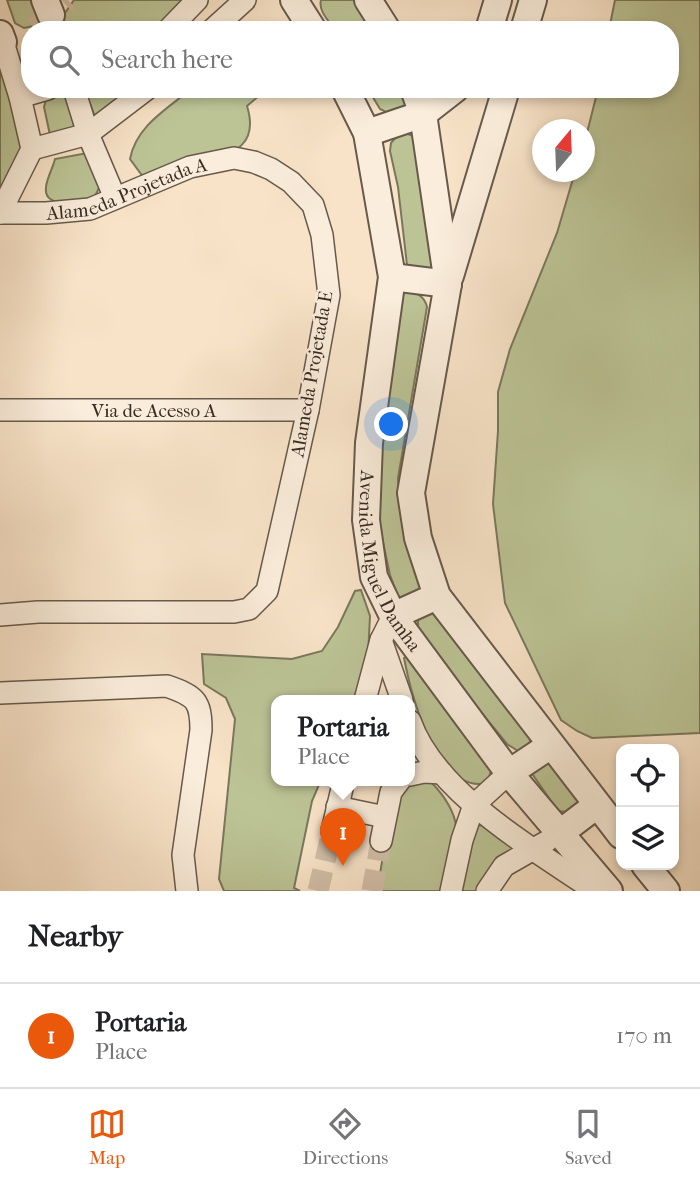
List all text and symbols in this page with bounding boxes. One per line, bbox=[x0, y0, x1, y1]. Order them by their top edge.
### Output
search box bbox=[21, 21, 679, 98]
icon: search bbox=[45, 41, 83, 79]
text: Search here bbox=[101, 44, 233, 75]
north arrow bbox=[532, 119, 595, 182]
street label: Alameda Projetada A bbox=[45, 154, 210, 225]
street label: Alameda Projetada E bbox=[286, 289, 337, 460]
street label: Via de Acesso A bbox=[91, 400, 217, 422]
your location bbox=[374, 407, 408, 441]
street label: Avenida Miguel Damha bbox=[354, 469, 425, 656]
popup bbox=[271, 695, 415, 786]
text: Portaria bbox=[297, 712, 389, 743]
text: Place bbox=[297, 743, 350, 770]
map controls bbox=[616, 744, 679, 870]
button: locate bbox=[616, 744, 679, 807]
button: layers bbox=[616, 807, 679, 870]
pin: 1 bbox=[320, 808, 366, 866]
text: Nearby bbox=[28, 919, 123, 954]
text: Portaria bbox=[95, 1007, 186, 1038]
text: 1 bbox=[47, 1022, 55, 1049]
text: 170 m bbox=[616, 1022, 672, 1049]
text: Place bbox=[95, 1038, 147, 1065]
tab: Map bbox=[88, 1105, 126, 1169]
tab: Directions bbox=[303, 1105, 388, 1169]
tab: Saved bbox=[565, 1105, 612, 1169]

